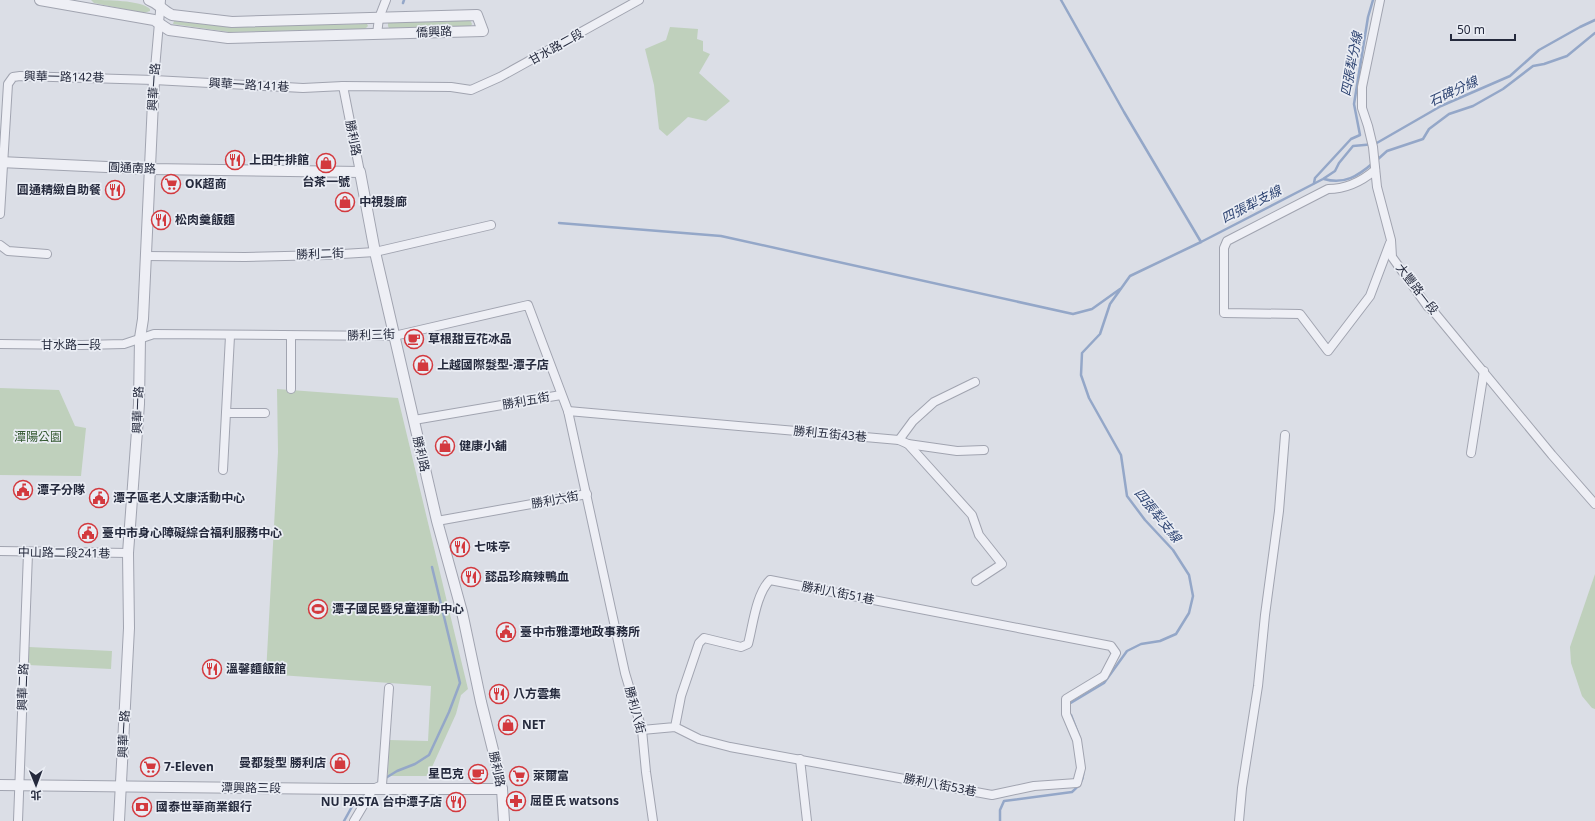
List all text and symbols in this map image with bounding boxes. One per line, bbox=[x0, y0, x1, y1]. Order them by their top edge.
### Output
scale bar bbox=[1451, 16, 1515, 42]
text: 50 m bbox=[1457, 21, 1485, 38]
street label: 僑興路 bbox=[416, 22, 452, 41]
street label: 甘水路二段 bbox=[525, 25, 586, 69]
water label: 四張犁分線 bbox=[1336, 28, 1366, 98]
street label: 興華一路 bbox=[143, 62, 164, 112]
street label: 興華一路142巷 bbox=[24, 67, 104, 86]
water label: 石碑分線 bbox=[1426, 71, 1482, 110]
street label: 興華一路141巷 bbox=[208, 74, 290, 95]
street label: 勝利路 bbox=[342, 119, 365, 157]
restaurant icon: 上田牛排館 bbox=[224, 149, 246, 171]
place label: 上田牛排館 bbox=[249, 151, 309, 168]
shop icon: 台茶一號 bbox=[315, 152, 337, 174]
street label: 圓通南路 bbox=[108, 158, 156, 177]
supermarket icon: OK超商 bbox=[160, 173, 182, 195]
place label: 台茶一號 bbox=[302, 173, 350, 190]
place label: OK超商 bbox=[185, 175, 226, 192]
restaurant icon: 圓通精緻自助餐 bbox=[104, 179, 126, 201]
water label: 四張犁支線 bbox=[1218, 180, 1286, 227]
place label: 圓通精緻自助餐 bbox=[17, 181, 101, 198]
shop icon: 中視髮廊 bbox=[334, 191, 356, 213]
place label: 中視髮廊 bbox=[359, 193, 407, 210]
restaurant icon: 松肉羹飯麵 bbox=[150, 209, 172, 231]
place label: 松肉羹飯麵 bbox=[175, 211, 235, 228]
street label: 勝利二街 bbox=[296, 244, 344, 263]
street label: 大豐路一段 bbox=[1392, 260, 1443, 318]
street label: 勝利三街 bbox=[347, 325, 395, 344]
cafe icon: 草根甜豆花冰品 bbox=[403, 328, 425, 350]
place label: 草根甜豆花冰品 bbox=[428, 330, 512, 347]
street label: 甘水路一段 bbox=[41, 336, 101, 353]
shop icon: 上越國際髮型-潭子店 bbox=[412, 354, 434, 376]
place label: 上越國際髮型-潭子店 bbox=[437, 356, 549, 373]
street label: 興華一路 bbox=[128, 386, 147, 434]
street label: 勝利五街 bbox=[501, 388, 551, 413]
street label: 勝利五街43巷 bbox=[793, 422, 868, 445]
park label: 潭陽公園 bbox=[14, 428, 62, 445]
street label: 勝利路 bbox=[409, 434, 434, 473]
shop icon: 健康小舖 bbox=[434, 435, 456, 457]
place label: 健康小舖 bbox=[459, 437, 507, 454]
public building icon: 潭子分隊 bbox=[12, 479, 34, 501]
place label: 潭子分隊 bbox=[37, 481, 85, 498]
water label: 四張犁支線 bbox=[1131, 484, 1187, 547]
public building icon: 潭子區老人文康活動中心 bbox=[88, 487, 110, 509]
street label: 勝利六街 bbox=[530, 487, 580, 512]
place label: 潭子區老人文康活動中心 bbox=[113, 489, 245, 506]
public building icon: 臺中市身心障礙綜合福利服務中心 bbox=[77, 522, 99, 544]
place label: 臺中市身心障礙綜合福利服務中心 bbox=[102, 524, 282, 541]
restaurant icon: 七味亭 bbox=[449, 536, 471, 558]
place label: 七味亭 bbox=[474, 538, 510, 555]
street label: 中山路二段241巷 bbox=[18, 543, 110, 562]
restaurant icon: 懿品珍麻辣鴨血 bbox=[460, 566, 482, 588]
place label: 懿品珍麻辣鴨血 bbox=[485, 568, 569, 585]
street label: 勝利八街51巷 bbox=[800, 577, 876, 608]
sports icon: 潭子國民暨兒童運動中心 bbox=[307, 598, 329, 620]
place label: 潭子國民暨兒童運動中心 bbox=[332, 600, 464, 617]
public building icon: 臺中市雅潭地政事務所 bbox=[495, 621, 517, 643]
place label: 臺中市雅潭地政事務所 bbox=[520, 623, 640, 640]
restaurant icon: 溫馨麵飯館 bbox=[201, 658, 223, 680]
place label: 溫馨麵飯館 bbox=[226, 660, 286, 677]
street label: 興華二路 bbox=[13, 663, 32, 711]
restaurant icon: 八方雲集 bbox=[488, 683, 510, 705]
street label: 勝利八街 bbox=[621, 684, 650, 735]
place label: 八方雲集 bbox=[513, 685, 561, 702]
street label: 興華一路 bbox=[114, 710, 133, 758]
shop icon: NET bbox=[497, 714, 519, 736]
place label: NET bbox=[522, 716, 545, 733]
street label: 勝利路 bbox=[485, 750, 510, 788]
shop icon: 曼都髮型 勝利店 bbox=[329, 752, 351, 774]
place label: 曼都髮型 勝利店 bbox=[239, 754, 326, 771]
supermarket icon: 7-Eleven bbox=[139, 756, 161, 778]
place label: 7-Eleven bbox=[164, 758, 214, 775]
cafe icon: 星巴克 bbox=[467, 763, 489, 785]
north arrow bbox=[16, 765, 56, 805]
place label: 星巴克 bbox=[428, 765, 464, 782]
supermarket icon: 萊爾富 bbox=[508, 765, 530, 787]
place label: 萊爾富 bbox=[533, 767, 569, 784]
street label: 勝利八街53巷 bbox=[902, 769, 978, 800]
street label: 潭興路三段 bbox=[221, 778, 281, 797]
text: 北 bbox=[31, 788, 42, 803]
pharmacy icon: 屈臣氏 watsons bbox=[505, 790, 527, 812]
restaurant icon: NU PASTA 台中潭子店 bbox=[445, 791, 467, 813]
place label: 屈臣氏 watsons bbox=[530, 792, 619, 809]
place label: NU PASTA 台中潭子店 bbox=[321, 793, 442, 810]
bank icon: 國泰世華商業銀行 bbox=[131, 796, 153, 818]
place label: 國泰世華商業銀行 bbox=[156, 798, 252, 815]

